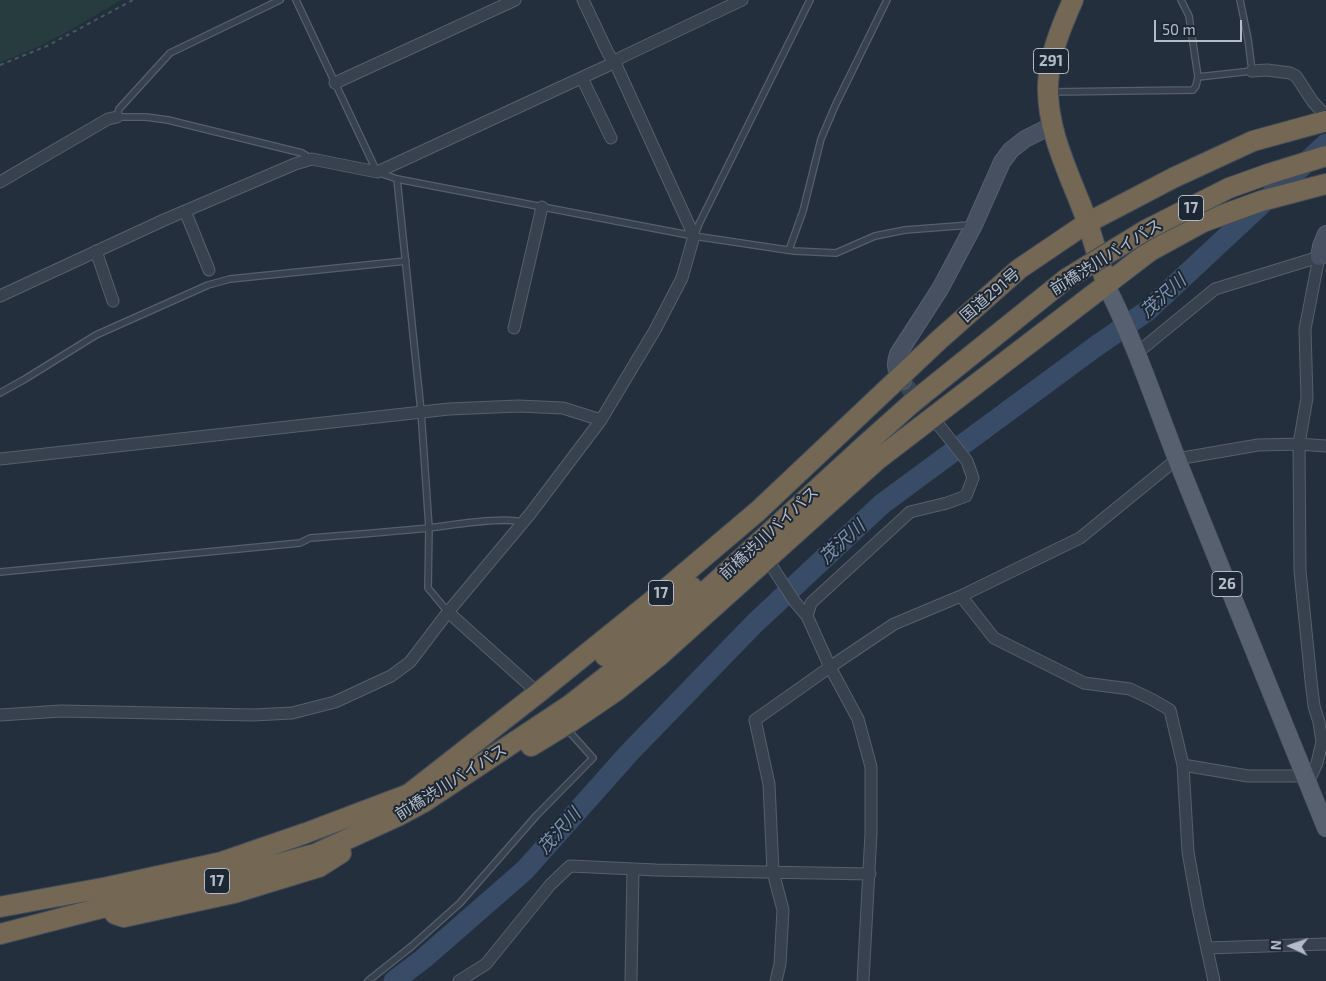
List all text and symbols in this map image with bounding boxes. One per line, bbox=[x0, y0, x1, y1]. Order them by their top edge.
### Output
scale bar bbox=[1156, 10, 1244, 42]
text: 50 m bbox=[1162, 20, 1196, 38]
road number: 291 bbox=[1034, 48, 1068, 74]
road number: 17 bbox=[1178, 196, 1204, 220]
street label: 前橋渋川バイパス bbox=[1047, 215, 1165, 299]
street label: 国道291号 bbox=[956, 264, 1024, 326]
water label: 茂沢川 bbox=[1136, 270, 1190, 322]
street label: 前橋渋川バイパス bbox=[716, 482, 822, 584]
water label: 茂沢川 bbox=[815, 516, 869, 568]
road number: 26 bbox=[1212, 572, 1242, 596]
road number: 17 bbox=[648, 580, 674, 606]
street label: 前橋渋川バイパス bbox=[392, 740, 510, 824]
water label: 茂沢川 bbox=[533, 804, 585, 858]
road number: 17 bbox=[204, 868, 230, 894]
north arrow bbox=[1266, 921, 1316, 971]
text: N bbox=[1267, 940, 1284, 951]

